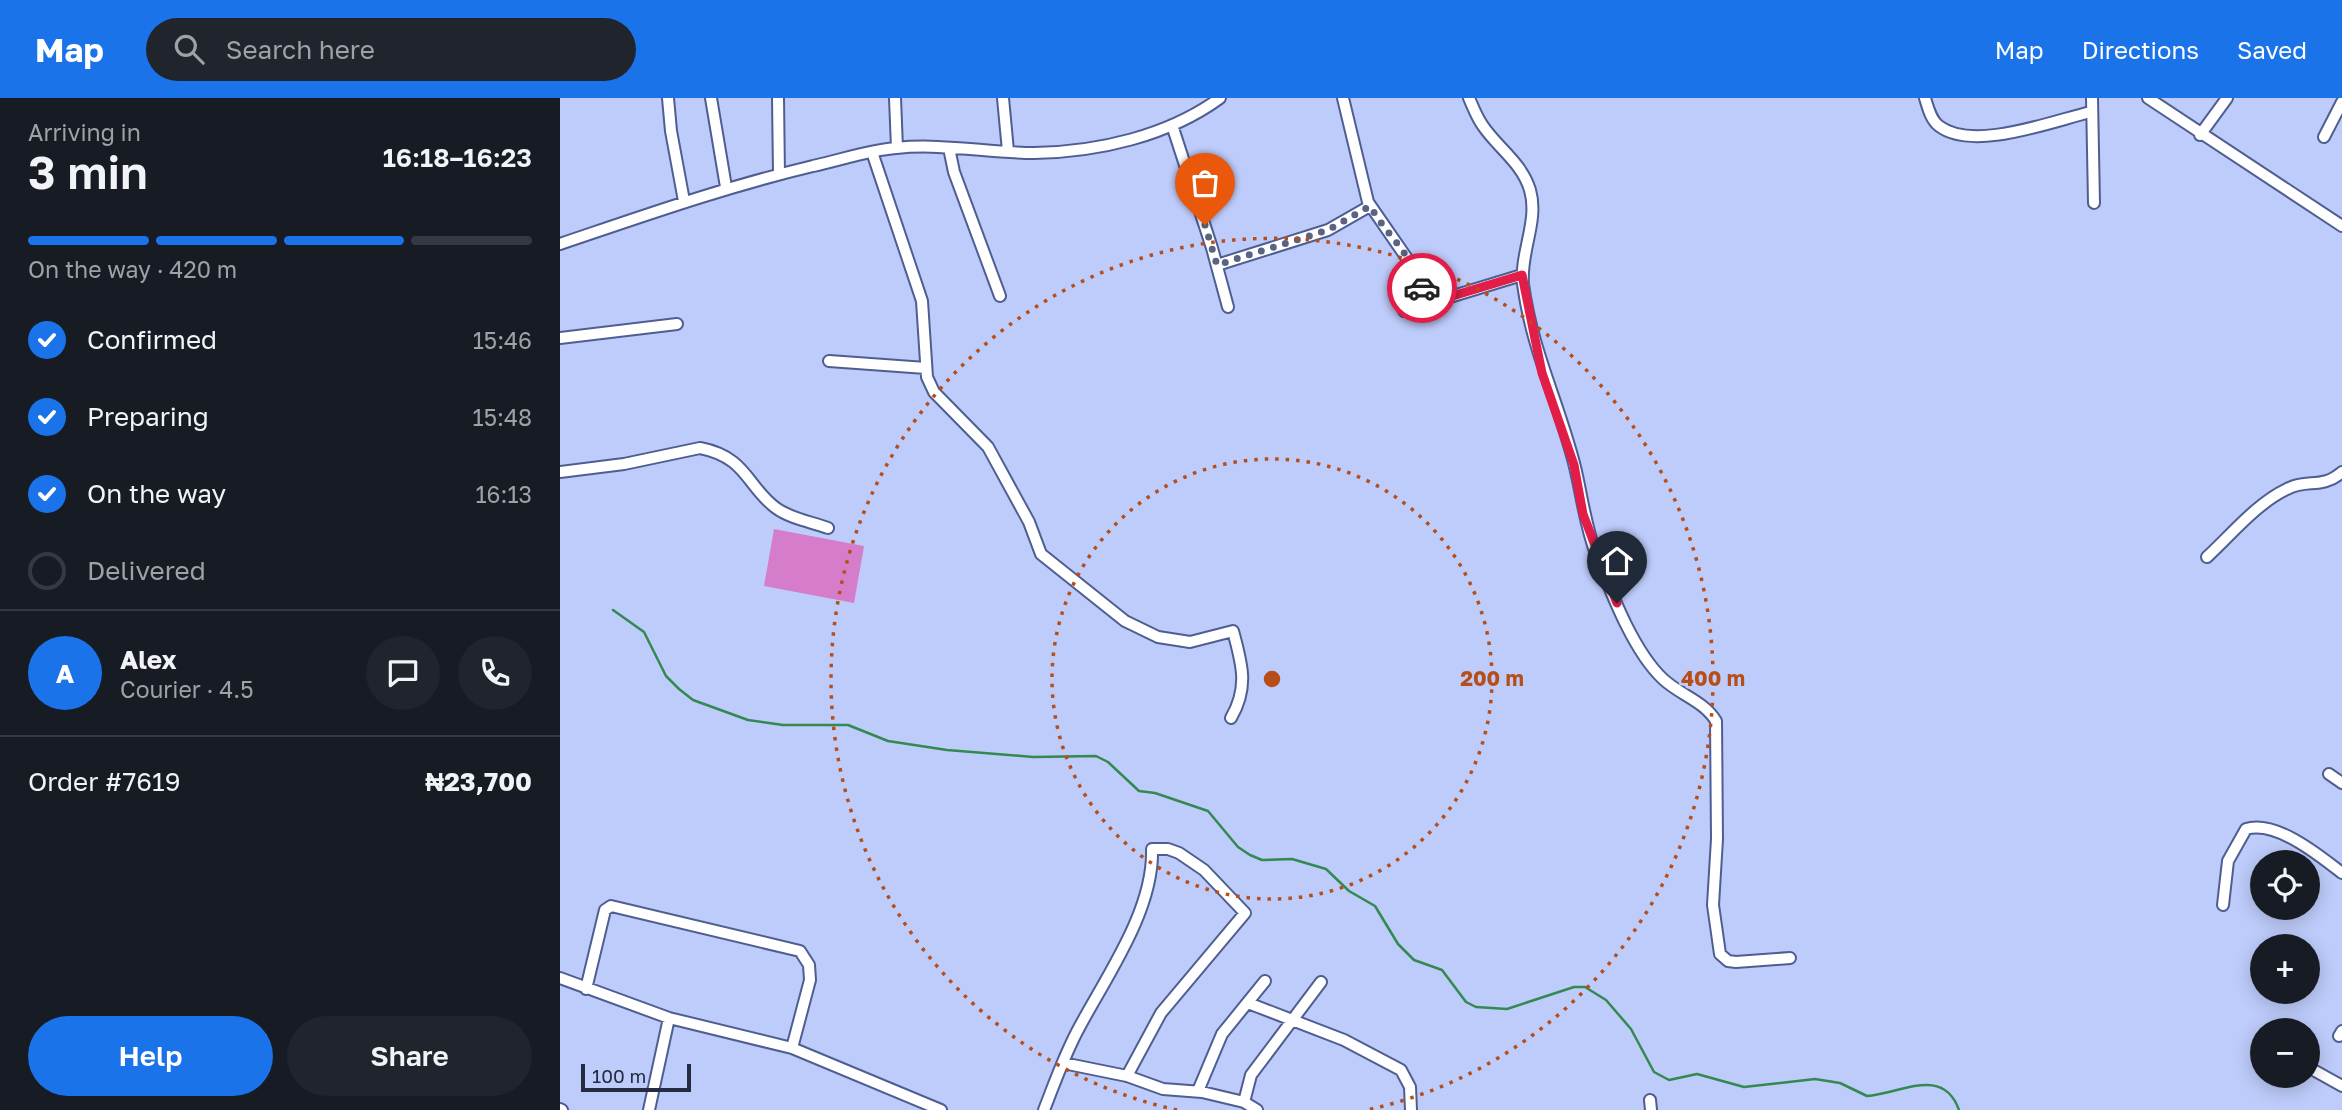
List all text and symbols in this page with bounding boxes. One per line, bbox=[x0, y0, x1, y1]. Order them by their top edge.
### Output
search box bbox=[146, 18, 636, 81]
text: Map bbox=[35, 30, 104, 69]
icon: search bbox=[170, 30, 208, 68]
text: Search here bbox=[226, 34, 375, 65]
text: Map bbox=[1995, 35, 2044, 64]
text: Directions bbox=[2082, 35, 2199, 64]
text: Saved bbox=[2237, 35, 2307, 64]
text: Arriving in bbox=[28, 118, 141, 146]
text: 16:18–16:23 bbox=[383, 142, 532, 173]
text: 3 min bbox=[28, 144, 148, 199]
pin bbox=[1175, 153, 1235, 225]
icon: bag bbox=[1186, 164, 1224, 202]
courier bbox=[1387, 253, 1457, 323]
text: On the way · 420 m bbox=[28, 255, 237, 283]
icon: car bbox=[1403, 269, 1441, 307]
icon: check bbox=[28, 321, 66, 359]
text: Confirmed bbox=[87, 324, 217, 355]
text: 15:46 bbox=[473, 326, 532, 354]
icon: check bbox=[28, 398, 66, 436]
text: Preparing bbox=[87, 401, 209, 432]
text: 15:48 bbox=[473, 403, 532, 431]
icon: check bbox=[28, 475, 66, 513]
text: On the way bbox=[87, 478, 226, 509]
text: 16:13 bbox=[475, 480, 532, 508]
pin bbox=[1587, 531, 1647, 603]
icon: home bbox=[1598, 542, 1636, 580]
text: Delivered bbox=[87, 555, 206, 586]
button: chat bbox=[366, 636, 440, 710]
button: phone bbox=[458, 636, 532, 710]
text: Alex bbox=[120, 644, 177, 675]
text: A bbox=[56, 658, 74, 689]
text: 200 m bbox=[1460, 665, 1524, 691]
text: 400 m bbox=[1681, 665, 1745, 691]
centre of rings bbox=[1260, 667, 1284, 691]
text: Courier · 4.5 bbox=[120, 675, 253, 703]
text: Order #7619 bbox=[28, 766, 180, 797]
text: ₦23,700 bbox=[425, 766, 532, 797]
map controls bbox=[2250, 850, 2320, 1088]
button: locate bbox=[2250, 850, 2320, 920]
button: + bbox=[2250, 934, 2320, 1004]
button: Help bbox=[28, 1016, 273, 1096]
button: Share bbox=[287, 1016, 532, 1096]
button: − bbox=[2250, 1018, 2320, 1088]
scale bar bbox=[581, 1061, 691, 1093]
text: 100 m bbox=[592, 1064, 646, 1087]

